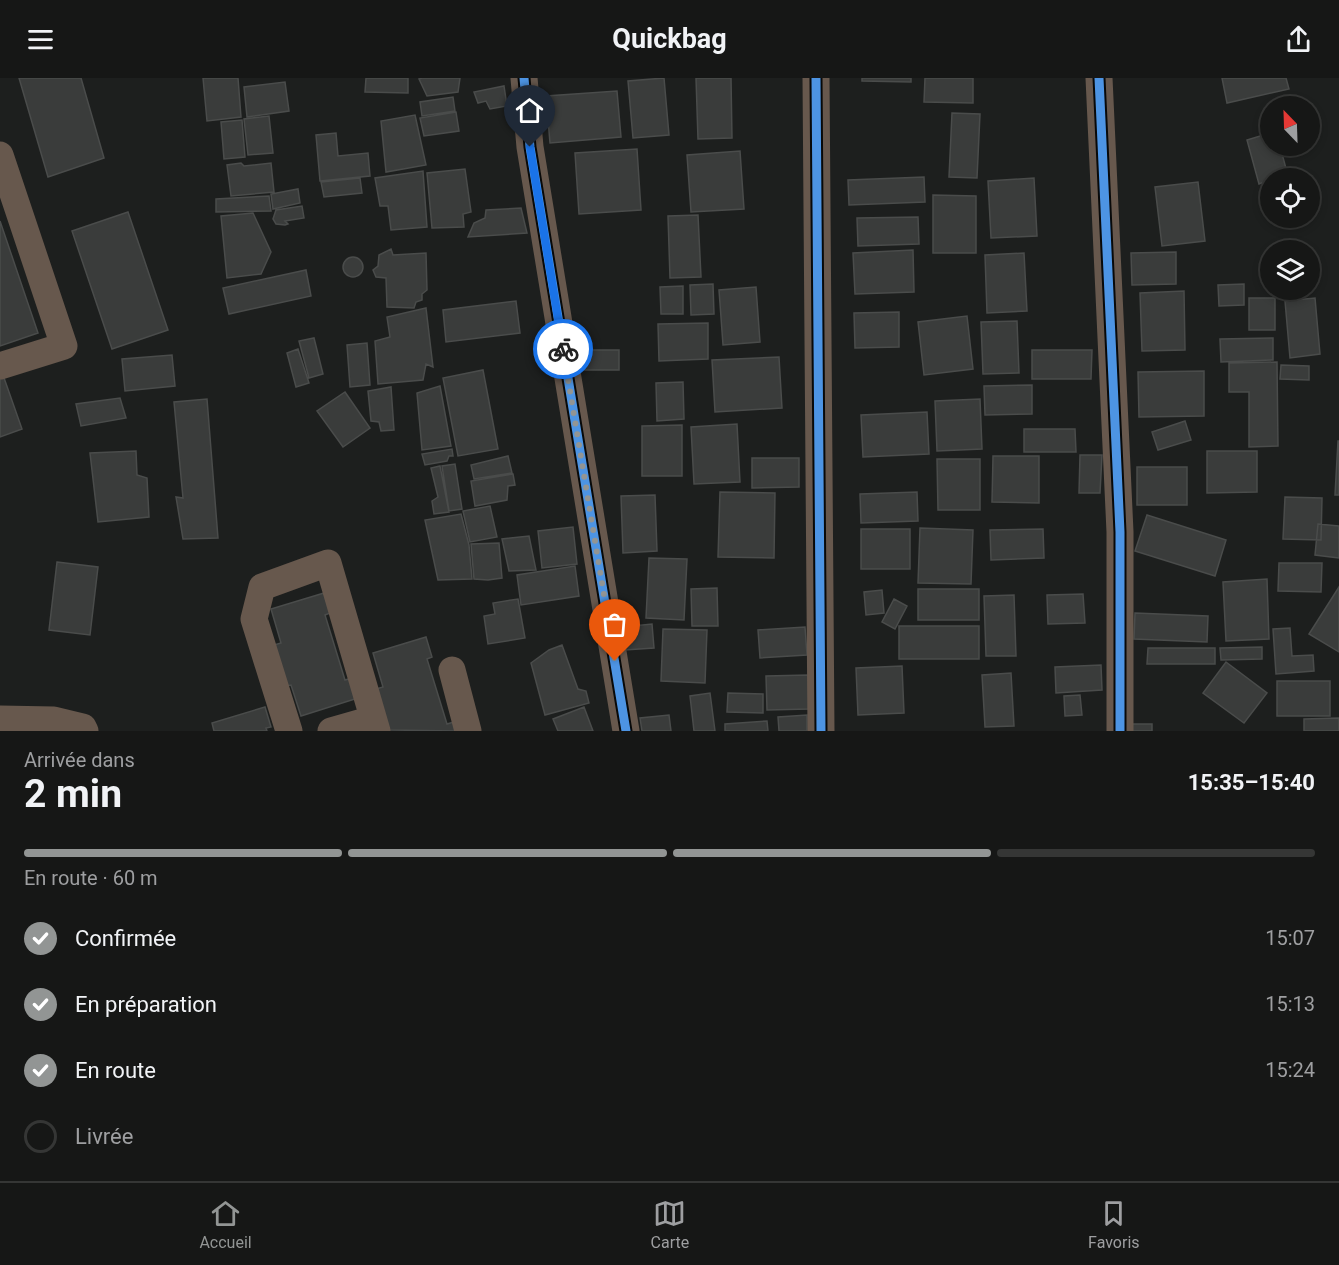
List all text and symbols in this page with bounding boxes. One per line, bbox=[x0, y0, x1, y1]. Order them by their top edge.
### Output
icon: menu bbox=[24, 23, 57, 56]
text: Quickbag bbox=[612, 23, 727, 55]
icon: share bbox=[1282, 23, 1315, 56]
pin bbox=[504, 85, 555, 147]
icon: home bbox=[513, 94, 546, 127]
north arrow bbox=[1260, 96, 1320, 156]
map controls bbox=[1260, 96, 1320, 300]
button: locate bbox=[1260, 168, 1320, 228]
button: layers bbox=[1260, 240, 1320, 300]
courier bbox=[533, 319, 593, 379]
icon: bike bbox=[547, 333, 580, 366]
pin bbox=[589, 599, 640, 661]
icon: bag bbox=[598, 608, 631, 641]
text: Arrivée dans bbox=[24, 748, 135, 772]
text: 15:35–15:40 bbox=[1188, 770, 1315, 795]
text: 2 min bbox=[24, 771, 122, 817]
text: En route · 60 m bbox=[24, 866, 158, 890]
icon: check bbox=[24, 922, 57, 955]
text: Confirmée bbox=[75, 926, 176, 951]
text: 15:07 bbox=[1265, 926, 1315, 950]
icon: check bbox=[24, 988, 57, 1021]
text: En préparation bbox=[75, 992, 217, 1017]
text: 15:13 bbox=[1265, 992, 1315, 1016]
icon: check bbox=[24, 1054, 57, 1087]
text: En route bbox=[75, 1058, 156, 1083]
text: 15:24 bbox=[1265, 1058, 1315, 1082]
text: Livrée bbox=[75, 1124, 133, 1149]
tab: Accueil bbox=[199, 1197, 252, 1252]
tab: Carte bbox=[651, 1197, 689, 1252]
tab: Favoris bbox=[1088, 1197, 1140, 1252]

